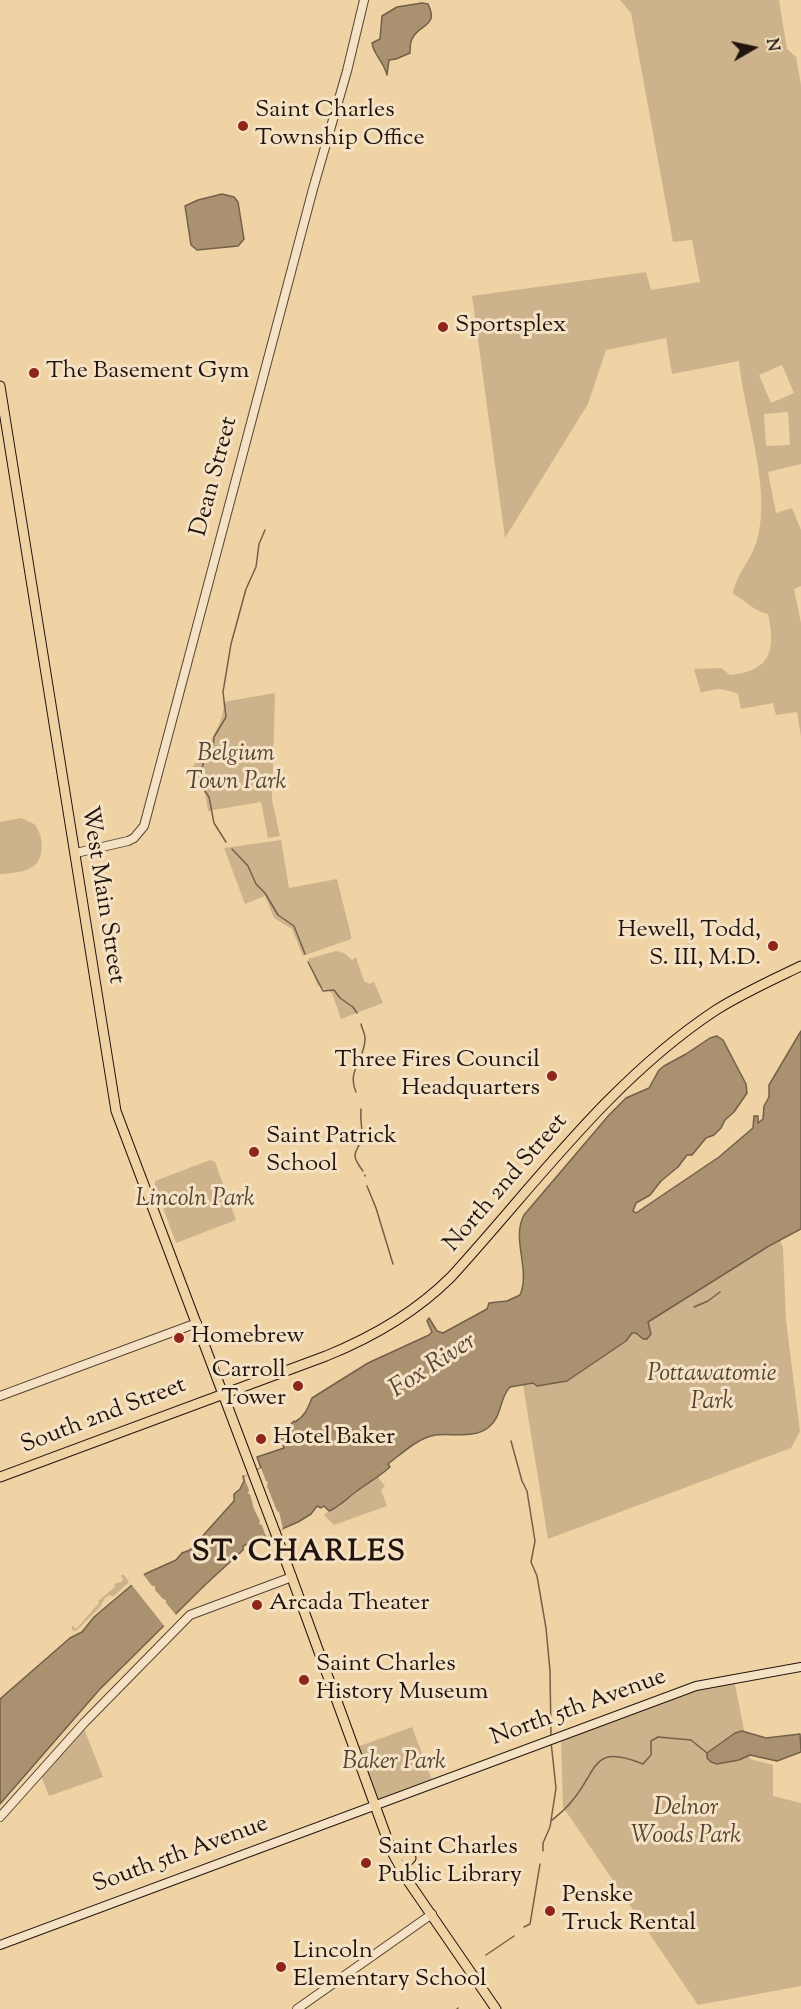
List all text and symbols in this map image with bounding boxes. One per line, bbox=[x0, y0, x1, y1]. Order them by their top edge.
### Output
north arrow bbox=[723, 18, 783, 78]
text: N bbox=[759, 37, 784, 53]
place label: Saint Charles Township Office bbox=[255, 98, 425, 154]
marker: Saint Charles Township Office bbox=[236, 119, 250, 133]
place label: Sportsplex bbox=[455, 313, 566, 341]
marker: Sportsplex bbox=[436, 320, 450, 334]
place label: The Basement Gym bbox=[46, 359, 249, 387]
marker: The Basement Gym bbox=[27, 366, 41, 380]
street label: Dean Street bbox=[186, 414, 246, 540]
park label: Belgium Town Park bbox=[186, 742, 286, 798]
street label: West Main Street bbox=[73, 804, 129, 986]
place label: Hewell, Todd, S. III, M.D. bbox=[618, 918, 761, 974]
marker: Hewell, Todd, S. III, M.D. bbox=[766, 939, 780, 953]
place label: Three Fires Council Headquarters bbox=[335, 1048, 540, 1104]
marker: Three Fires Council Headquarters bbox=[545, 1069, 559, 1083]
street label: North 2nd Street bbox=[439, 1109, 575, 1259]
place label: Saint Patrick School bbox=[266, 1124, 397, 1180]
marker: Saint Patrick School bbox=[247, 1145, 261, 1159]
park label: Lincoln Park bbox=[135, 1187, 255, 1215]
place label: Homebrew bbox=[191, 1324, 305, 1352]
water label: Fox River bbox=[385, 1327, 483, 1407]
marker: Homebrew bbox=[172, 1331, 186, 1345]
place label: Carroll Tower bbox=[212, 1358, 286, 1414]
park label: Pottawatomie Park bbox=[648, 1362, 776, 1418]
street label: South 2nd Street bbox=[17, 1372, 191, 1462]
marker: Carroll Tower bbox=[291, 1379, 305, 1393]
place label: Hotel Baker bbox=[273, 1425, 395, 1453]
marker: Hotel Baker bbox=[254, 1432, 268, 1446]
district label: ST. CHARLES bbox=[192, 1537, 406, 1573]
place label: Arcada Theater bbox=[269, 1591, 429, 1619]
marker: Arcada Theater bbox=[250, 1598, 264, 1612]
place label: Saint Charles History Museum bbox=[316, 1652, 488, 1708]
street label: North 5th Avenue bbox=[488, 1664, 670, 1754]
marker: Saint Charles History Museum bbox=[297, 1673, 311, 1687]
park label: Baker Park bbox=[342, 1750, 446, 1778]
park label: Delnor Woods Park bbox=[631, 1796, 741, 1852]
street label: South 5th Avenue bbox=[89, 1811, 273, 1901]
place label: Saint Charles Public Library bbox=[378, 1835, 522, 1891]
marker: Saint Charles Public Library bbox=[359, 1856, 373, 1870]
place label: Penske Truck Rental bbox=[562, 1883, 696, 1939]
marker: Penske Truck Rental bbox=[543, 1904, 557, 1918]
place label: Lincoln Elementary School bbox=[293, 1939, 487, 1995]
marker: Lincoln Elementary School bbox=[274, 1960, 288, 1974]

